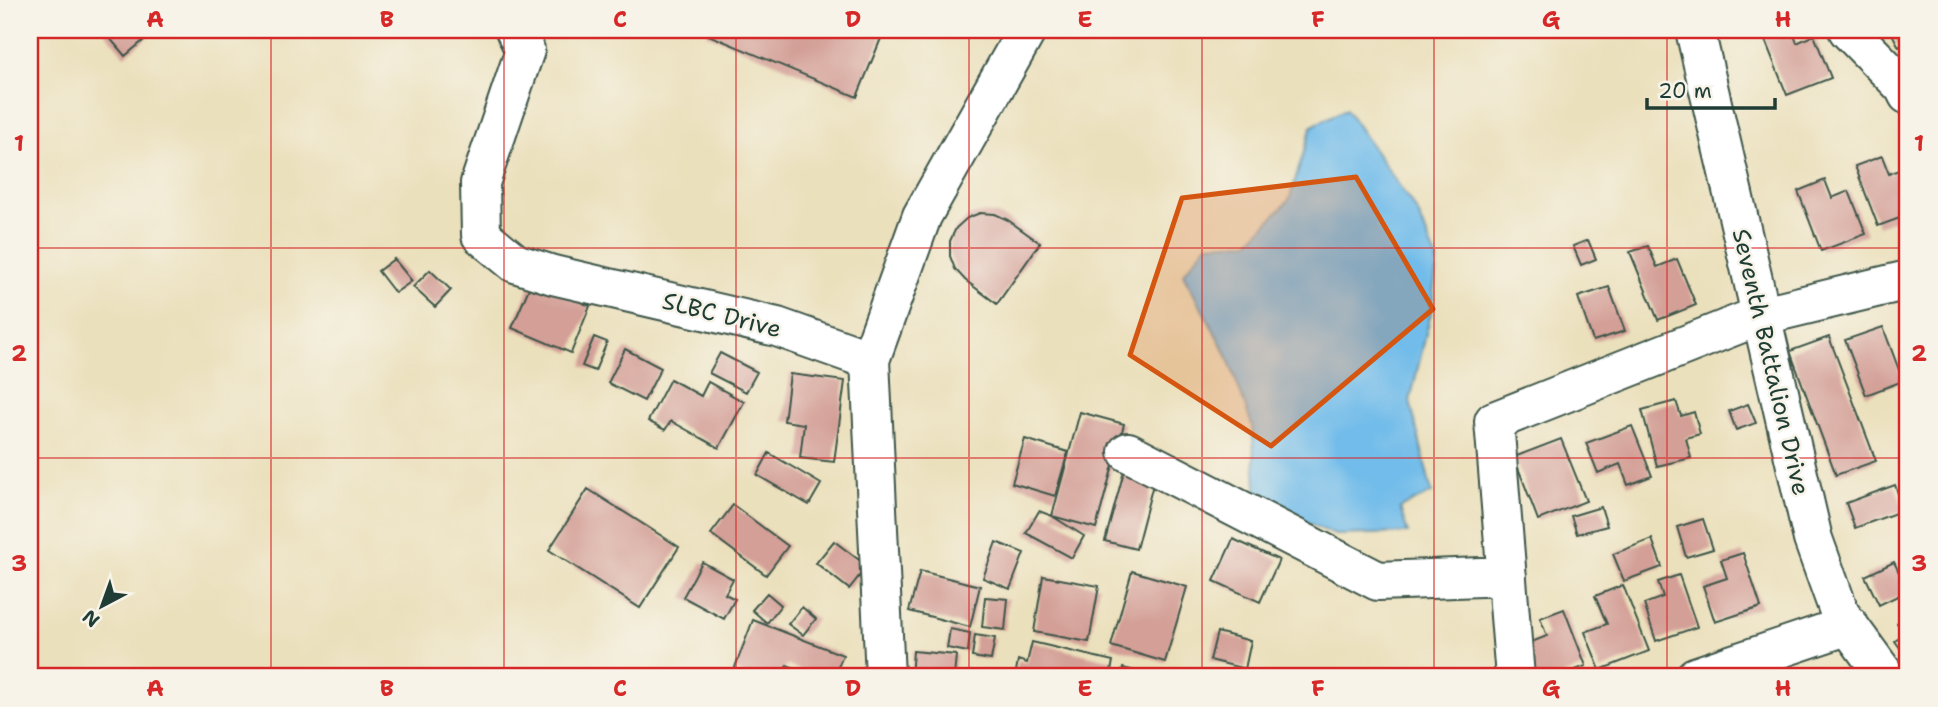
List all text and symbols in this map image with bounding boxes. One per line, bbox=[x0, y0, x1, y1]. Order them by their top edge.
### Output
text: A bbox=[146, 4, 164, 34]
text: B bbox=[380, 4, 394, 34]
text: C bbox=[613, 4, 627, 34]
text: D bbox=[845, 4, 861, 34]
text: E bbox=[1077, 4, 1093, 34]
text: F bbox=[1311, 4, 1325, 34]
text: G bbox=[1542, 4, 1561, 34]
text: H bbox=[1775, 4, 1791, 34]
scale bar bbox=[1647, 66, 1775, 110]
text: 20 m bbox=[1658, 77, 1712, 105]
text: 1 bbox=[14, 128, 24, 158]
text: 1 bbox=[1914, 128, 1924, 158]
street label: Seventh Battalion Drive bbox=[1725, 226, 1817, 498]
street label: SLBC Drive bbox=[659, 285, 785, 345]
text: 2 bbox=[11, 338, 27, 368]
text: 2 bbox=[1911, 338, 1927, 368]
text: 3 bbox=[11, 548, 27, 578]
text: 3 bbox=[1911, 548, 1927, 578]
north arrow bbox=[66, 570, 136, 640]
text: N bbox=[77, 604, 105, 633]
text: A bbox=[146, 673, 164, 703]
text: B bbox=[380, 673, 394, 703]
text: C bbox=[613, 673, 627, 703]
text: D bbox=[845, 673, 861, 703]
text: E bbox=[1077, 673, 1093, 703]
text: F bbox=[1311, 673, 1325, 703]
text: G bbox=[1542, 673, 1561, 703]
text: H bbox=[1775, 673, 1791, 703]

